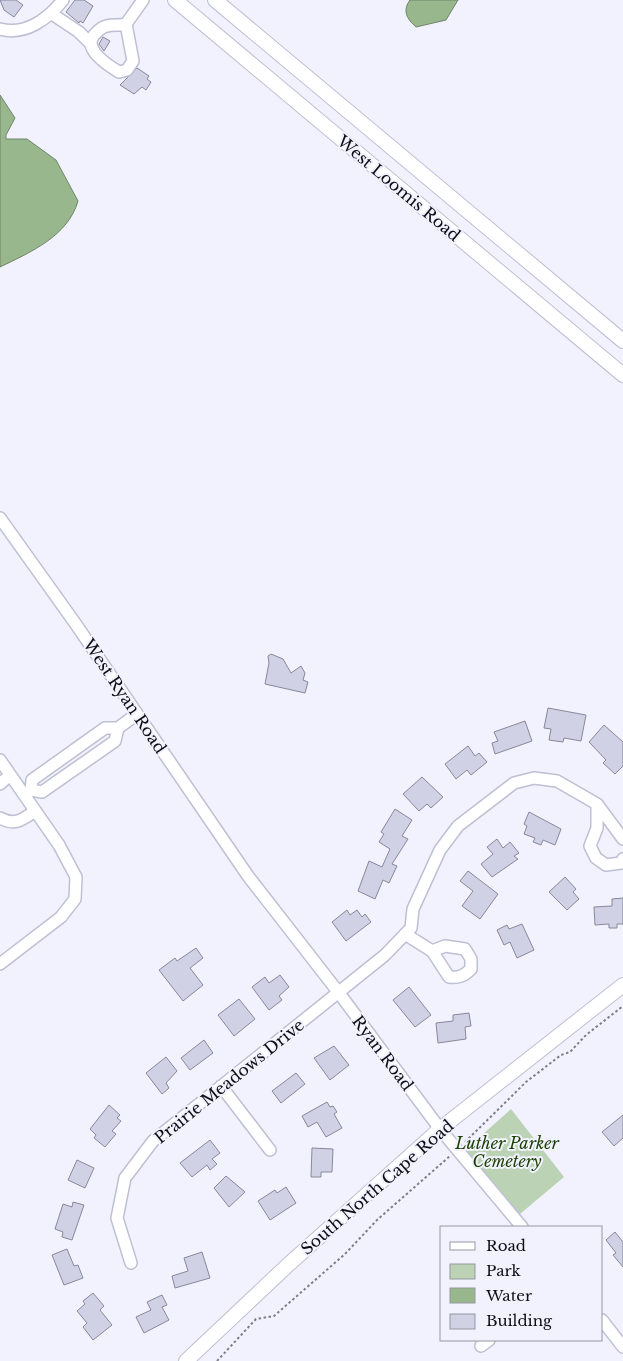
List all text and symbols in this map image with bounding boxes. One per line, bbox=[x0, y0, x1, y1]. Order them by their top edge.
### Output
street label: West Loomis Road bbox=[333, 130, 465, 245]
street label: West Ryan Road bbox=[79, 634, 171, 757]
street label: Ryan Road bbox=[348, 1011, 418, 1095]
street label: Prairie Meadows Drive bbox=[150, 1014, 308, 1148]
street label: South North Cape Road bbox=[297, 1115, 458, 1259]
park label: Luther Parker Cemetery bbox=[454, 1133, 559, 1171]
legend bbox=[440, 1226, 603, 1341]
text: Road bbox=[486, 1236, 526, 1255]
text: Park bbox=[486, 1261, 522, 1280]
text: Water bbox=[485, 1286, 533, 1305]
text: Building bbox=[486, 1311, 553, 1330]

